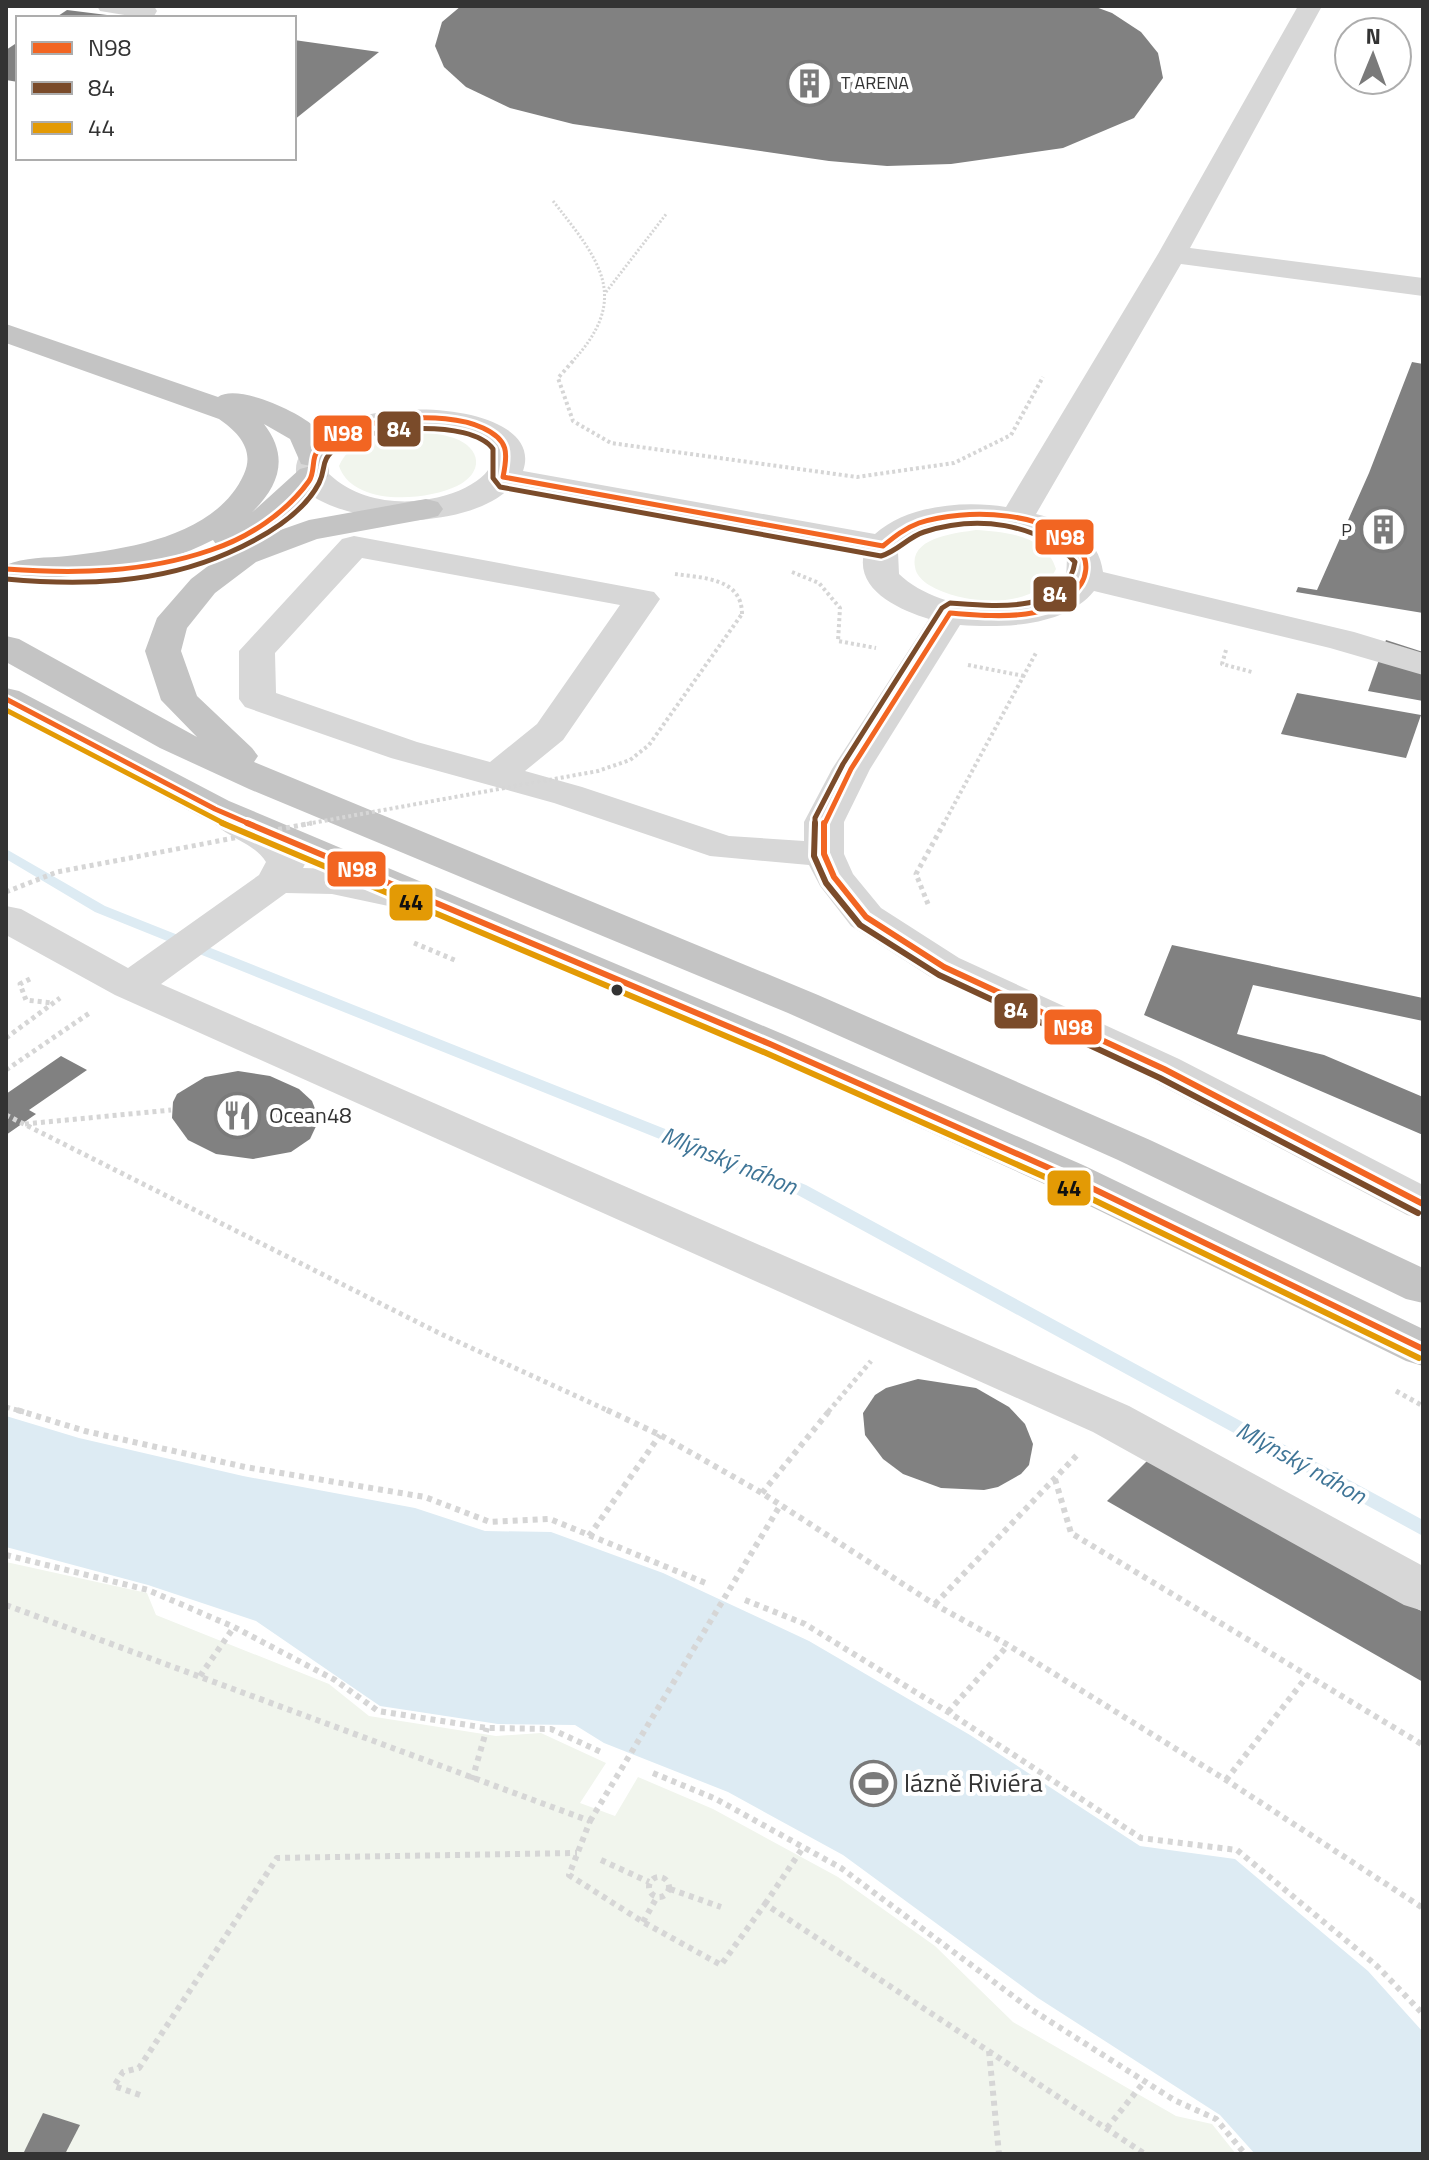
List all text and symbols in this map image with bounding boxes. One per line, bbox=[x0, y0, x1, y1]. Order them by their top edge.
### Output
legend bbox=[16, 16, 296, 160]
north arrow bbox=[1333, 16, 1413, 96]
text: N bbox=[1365, 19, 1381, 53]
text: N98 bbox=[88, 29, 131, 65]
building icon: T ARENA bbox=[786, 59, 834, 107]
text: 84 bbox=[88, 69, 115, 105]
place label: T ARENA bbox=[841, 69, 909, 96]
text: 44 bbox=[88, 109, 115, 145]
line badge: 84 bbox=[376, 410, 422, 448]
text: 84 bbox=[387, 412, 411, 446]
line badge: N98 bbox=[312, 414, 373, 453]
text: N98 bbox=[323, 416, 363, 450]
building icon: P bbox=[1359, 506, 1407, 554]
place label: P bbox=[1341, 516, 1352, 543]
line badge: N98 bbox=[1034, 518, 1095, 556]
text: N98 bbox=[1045, 520, 1085, 554]
line badge: 84 bbox=[1032, 575, 1078, 613]
text: 84 bbox=[1043, 577, 1067, 611]
line badge: N98 bbox=[326, 850, 387, 888]
text: N98 bbox=[337, 852, 377, 886]
line badge: 44 bbox=[388, 883, 434, 922]
text: 44 bbox=[399, 885, 423, 919]
unlabelled marker bbox=[609, 982, 625, 998]
line badge: 84 bbox=[993, 992, 1039, 1030]
text: 84 bbox=[1004, 993, 1028, 1027]
line badge: N98 bbox=[1043, 1008, 1103, 1046]
text: N98 bbox=[1053, 1010, 1093, 1044]
restaurant icon: Ocean48 bbox=[214, 1091, 262, 1139]
place label: Ocean48 bbox=[269, 1098, 352, 1132]
water label: Mlýnský náhon bbox=[656, 1116, 804, 1204]
line badge: 44 bbox=[1046, 1169, 1092, 1207]
text: 44 bbox=[1057, 1171, 1081, 1205]
water label: Mlýnský náhon bbox=[1230, 1412, 1374, 1513]
sports icon: lázně Riviéra bbox=[849, 1759, 897, 1807]
place label: lázně Riviéra bbox=[904, 1763, 1043, 1802]

